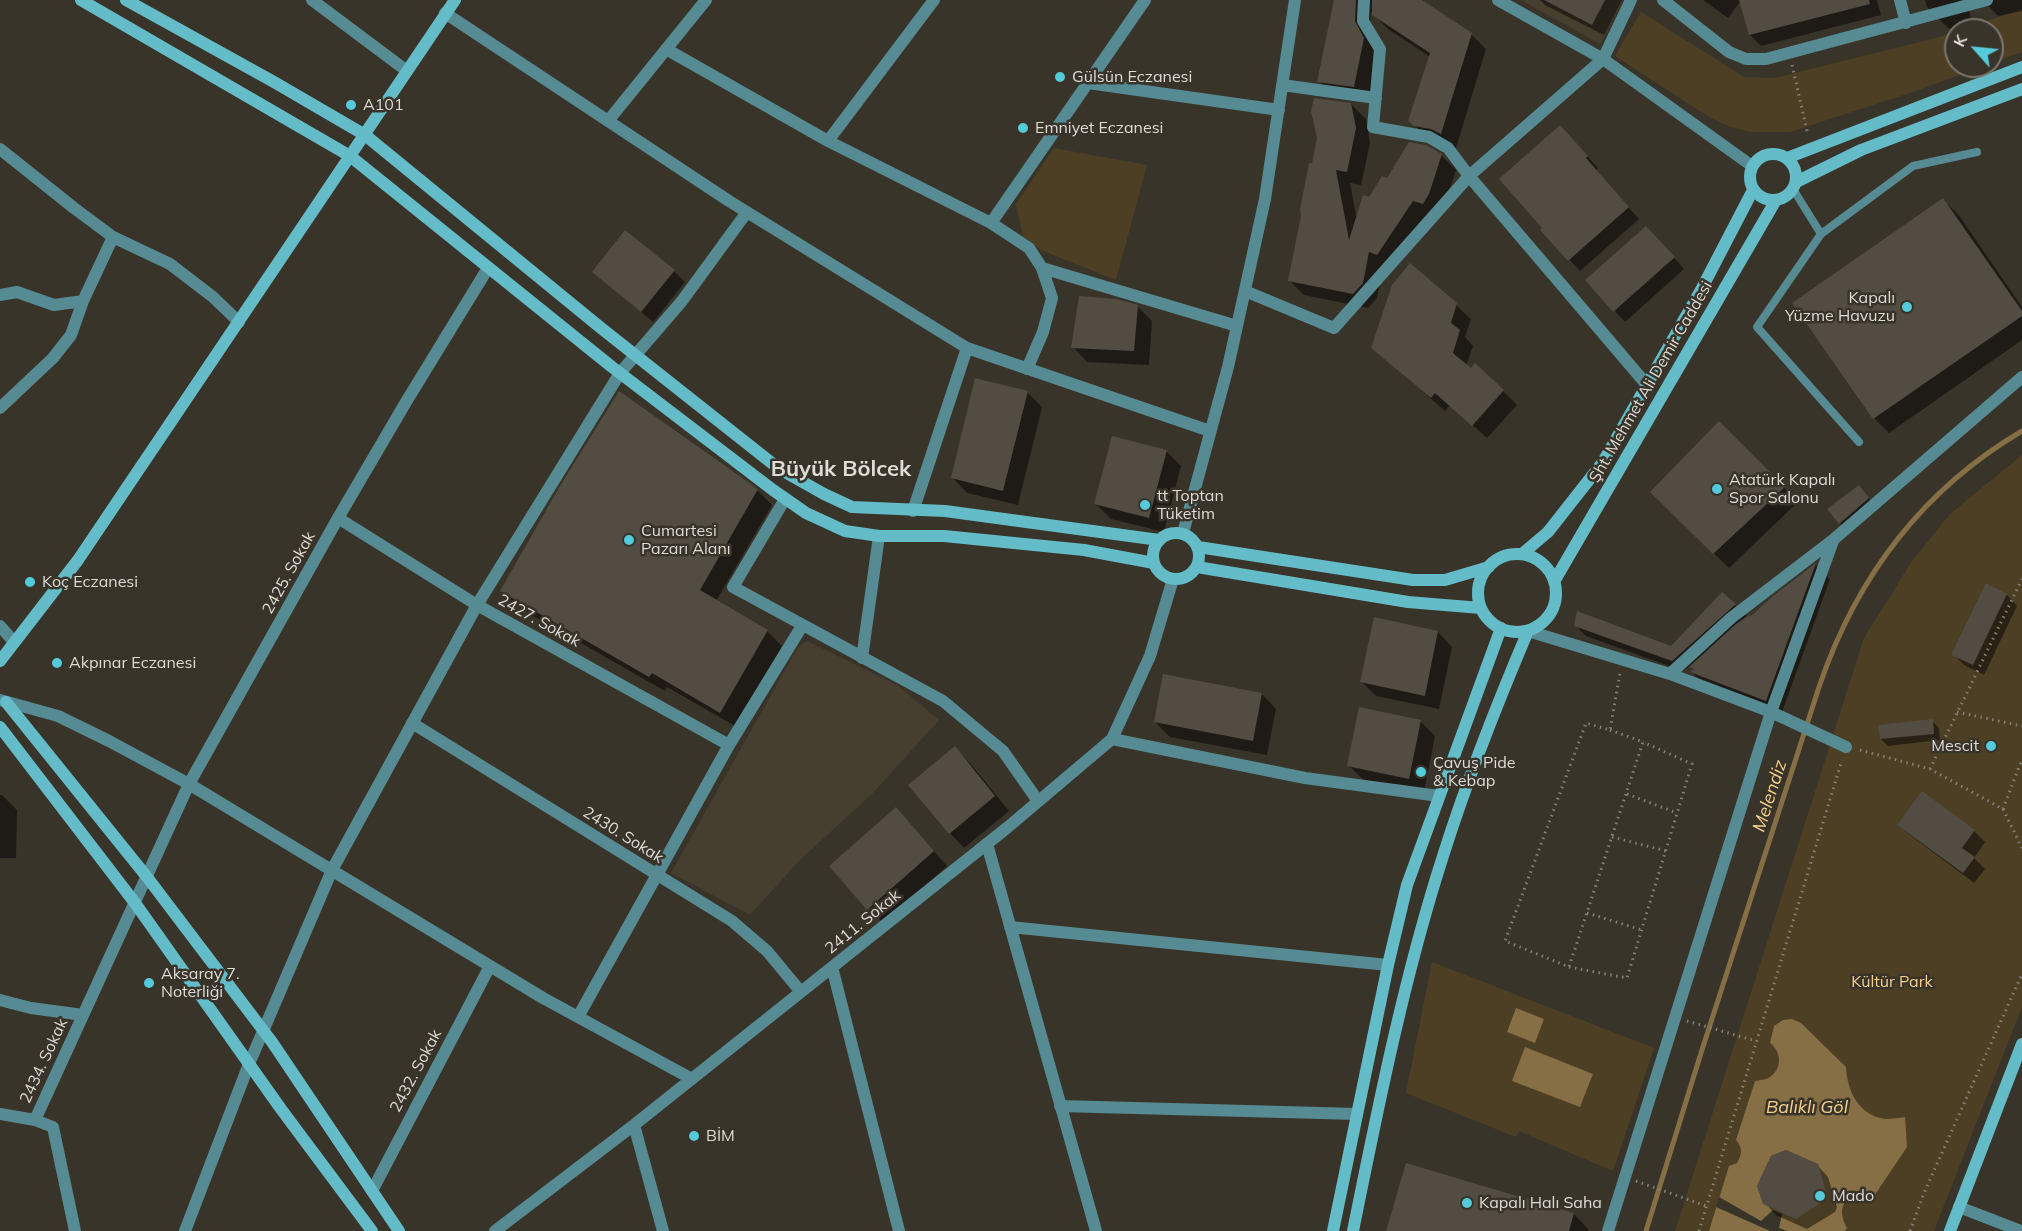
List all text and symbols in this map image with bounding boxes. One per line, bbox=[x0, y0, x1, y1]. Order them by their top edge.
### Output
north arrow bbox=[1944, 18, 2004, 78]
text: K bbox=[1948, 31, 1971, 50]
place label: Gülsün Eczanesi bbox=[1072, 67, 1192, 87]
marker: Gülsün Eczanesi bbox=[1053, 70, 1067, 84]
place label: A101 bbox=[363, 95, 404, 115]
marker: A101 bbox=[344, 98, 358, 112]
place label: Emniyet Eczanesi bbox=[1035, 118, 1163, 138]
marker: Emniyet Eczanesi bbox=[1016, 121, 1030, 135]
street label: Şht. Mehmet Ali Demir Caddesi bbox=[1585, 278, 1717, 486]
place label: Kapalı Yüzme Havuzu bbox=[1785, 288, 1895, 326]
marker: Kapalı Yüzme Havuzu bbox=[1900, 300, 1914, 314]
district label: Büyük Bölcek bbox=[771, 456, 911, 482]
place label: Atatürk Kapalı Spor Salonu bbox=[1729, 470, 1835, 508]
marker: Atatürk Kapalı Spor Salonu bbox=[1710, 482, 1724, 496]
place label: tt Toptan Tüketim bbox=[1157, 486, 1224, 524]
marker: tt Toptan Tüketim bbox=[1138, 498, 1152, 512]
place label: Cumartesi Pazarı Alanı bbox=[641, 521, 731, 559]
street label: 2425. Sokak bbox=[258, 528, 320, 618]
marker: Cumartesi Pazarı Alanı bbox=[622, 533, 636, 547]
place label: Koç Eczanesi bbox=[42, 572, 138, 592]
marker: Koç Eczanesi bbox=[23, 575, 37, 589]
street label: 2427. Sokak bbox=[494, 590, 584, 652]
place label: Akpınar Eczanesi bbox=[69, 653, 196, 673]
marker: Akpınar Eczanesi bbox=[50, 656, 64, 670]
place label: Mescit bbox=[1931, 736, 1979, 756]
marker: Mescit bbox=[1984, 739, 1998, 753]
place label: Çavuş Pide & Kebap bbox=[1433, 753, 1516, 791]
water label: Melendiz bbox=[1748, 757, 1792, 835]
marker: Çavuş Pide & Kebap bbox=[1414, 765, 1428, 779]
street label: 2430. Sokak bbox=[579, 803, 667, 867]
street label: 2411. Sokak bbox=[821, 886, 905, 958]
place label: Aksaray 7. Noterliği bbox=[161, 964, 240, 1002]
park label: Kültür Park bbox=[1851, 972, 1933, 992]
marker: Aksaray 7. Noterliği bbox=[142, 976, 156, 990]
street label: 2434. Sokak bbox=[16, 1016, 72, 1106]
street label: 2432. Sokak bbox=[386, 1026, 446, 1116]
water label: Balıklı Göl bbox=[1766, 1097, 1848, 1119]
place label: BİM bbox=[706, 1126, 735, 1146]
marker: BİM bbox=[687, 1129, 701, 1143]
place label: Mado bbox=[1832, 1186, 1874, 1206]
marker: Mado bbox=[1813, 1189, 1827, 1203]
place label: Kapalı Halı Saha bbox=[1479, 1193, 1602, 1213]
marker: Kapalı Halı Saha bbox=[1460, 1196, 1474, 1210]

